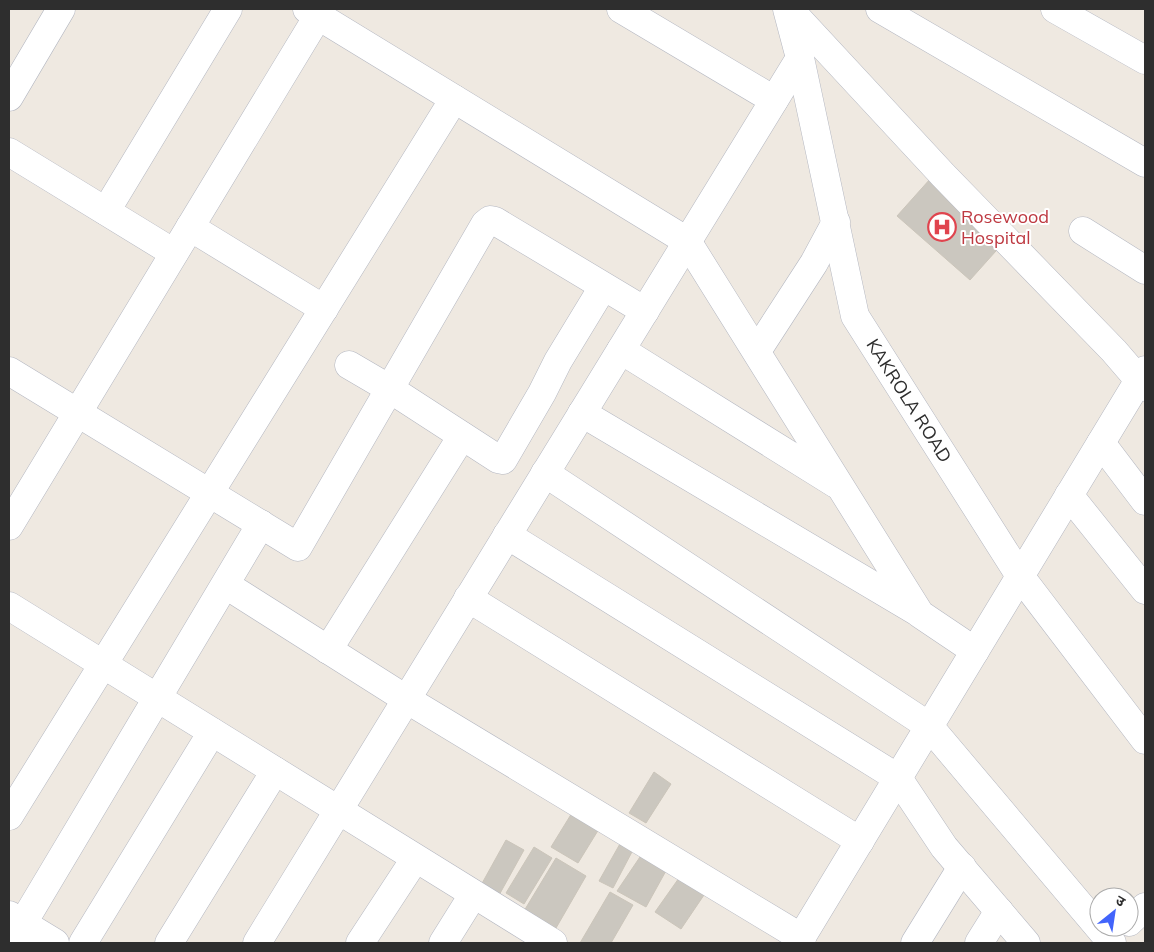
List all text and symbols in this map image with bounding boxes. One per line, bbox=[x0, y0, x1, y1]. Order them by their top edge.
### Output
place label: Rosewood Hospital bbox=[961, 205, 1049, 249]
hospital icon: Rosewood Hospital bbox=[927, 212, 957, 242]
street label: KAKROLA ROAD bbox=[862, 334, 957, 467]
north arrow bbox=[1089, 887, 1139, 937]
text: उ bbox=[1112, 891, 1129, 911]

